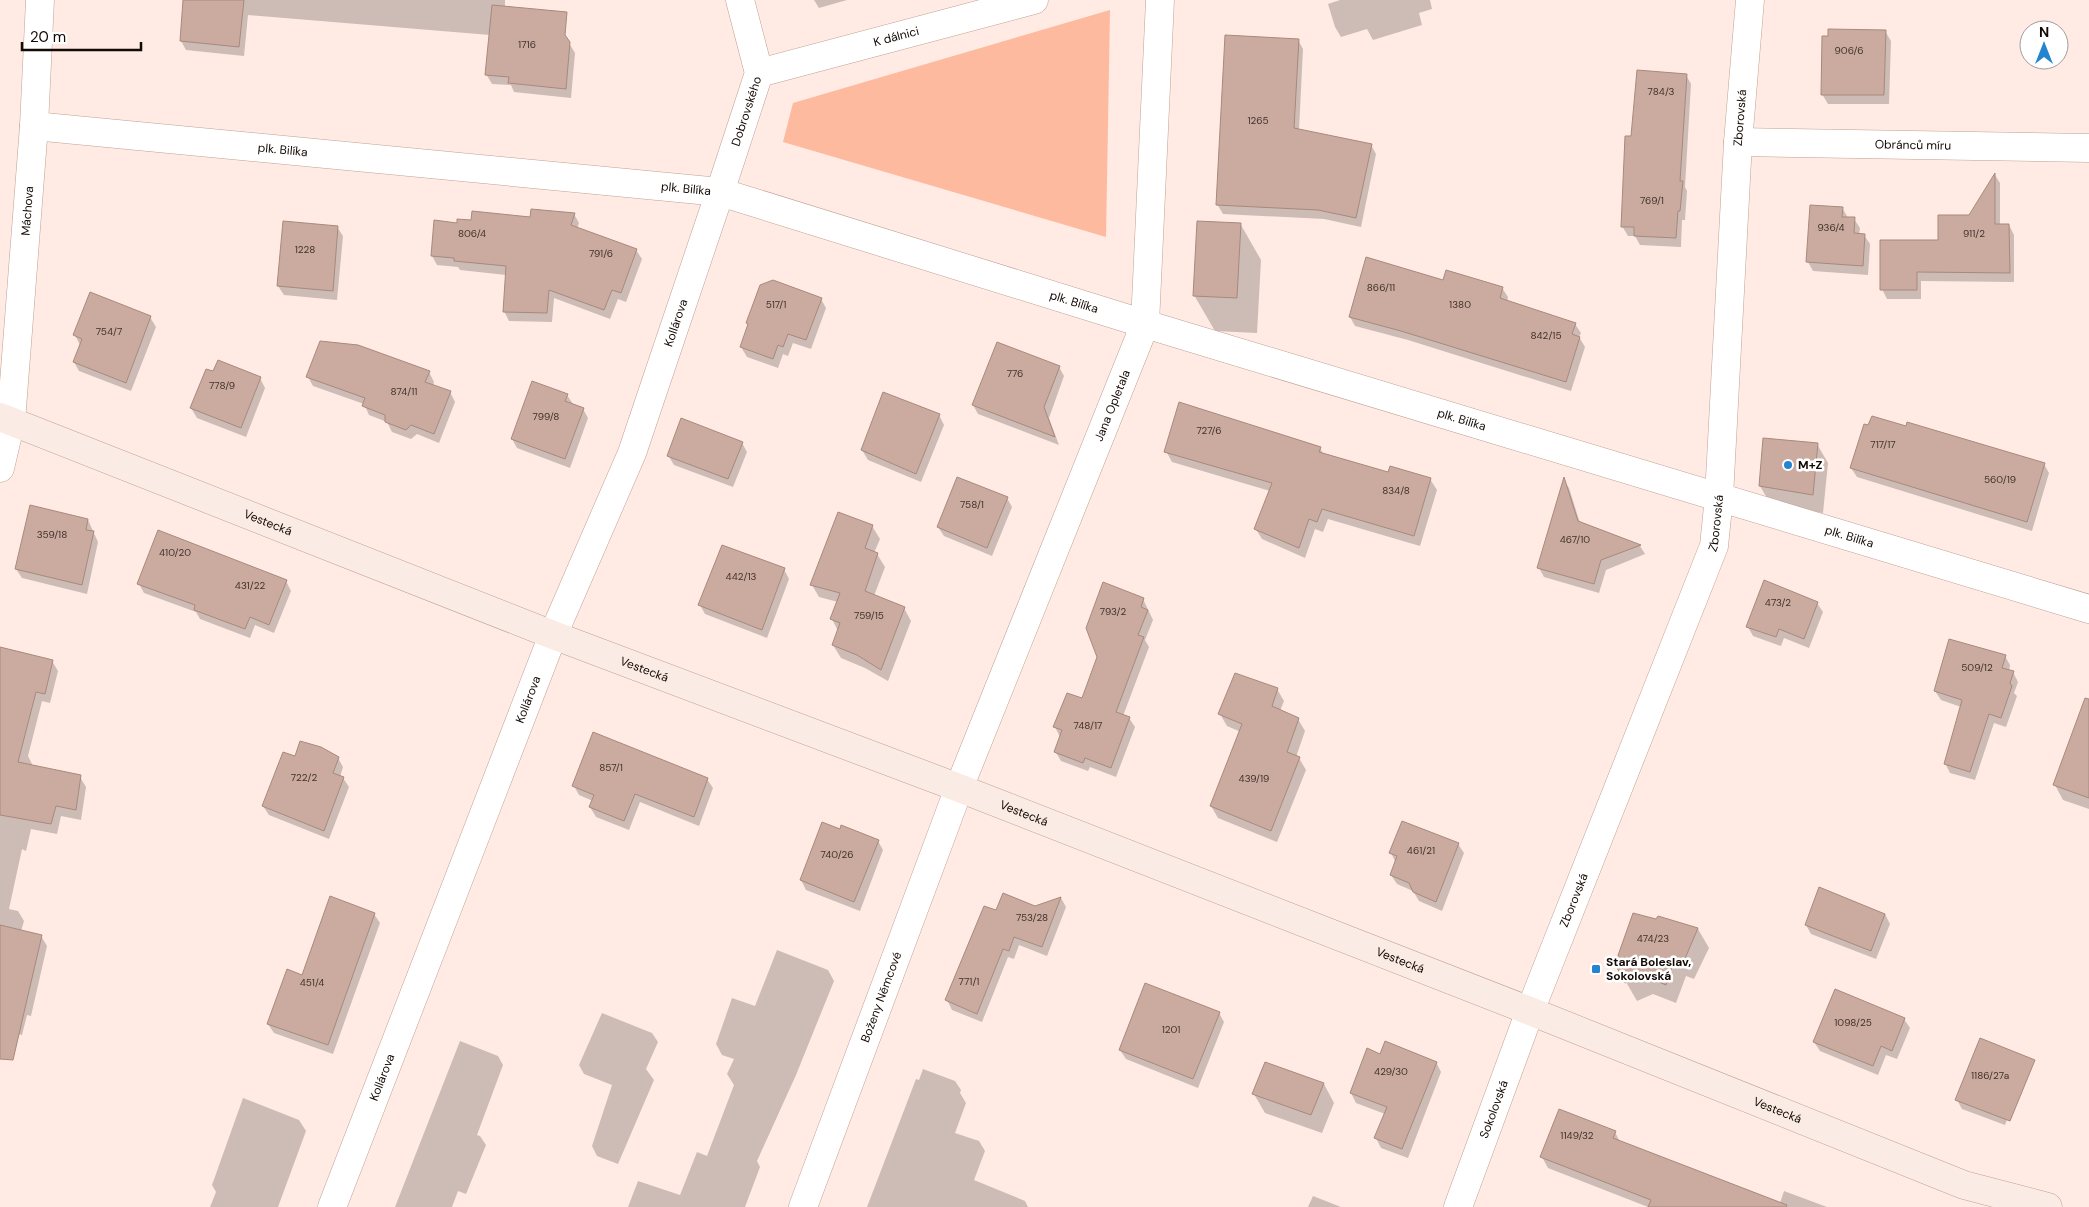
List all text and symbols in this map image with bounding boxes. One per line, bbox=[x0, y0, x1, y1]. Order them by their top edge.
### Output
scale bar bbox=[22, 20, 141, 52]
north arrow bbox=[2019, 20, 2069, 70]
street label: K dálnici bbox=[872, 23, 921, 50]
text: N bbox=[2039, 23, 2049, 41]
text: 20 m bbox=[30, 27, 66, 47]
house number: 1716 bbox=[518, 38, 536, 51]
house number: 906/6 bbox=[1835, 44, 1863, 57]
street label: Dobrovského bbox=[728, 74, 765, 148]
house number: 784/3 bbox=[1648, 85, 1674, 98]
street label: Zborovská bbox=[1730, 89, 1750, 146]
house number: 1265 bbox=[1247, 114, 1269, 127]
street label: Obránců míru bbox=[1875, 136, 1951, 154]
street label: plk. Bilíka bbox=[257, 140, 308, 160]
street label: plk. Bilíka bbox=[660, 178, 712, 199]
street label: Máchova bbox=[17, 185, 37, 236]
house number: 769/1 bbox=[1640, 194, 1664, 207]
house number: 936/4 bbox=[1817, 221, 1845, 234]
house number: 806/4 bbox=[458, 227, 486, 240]
house number: 911/2 bbox=[1963, 227, 1985, 240]
house number: 1228 bbox=[295, 243, 315, 256]
house number: 791/6 bbox=[589, 247, 613, 260]
house number: 866/11 bbox=[1367, 281, 1395, 294]
street label: plk. Bilíka bbox=[1048, 287, 1100, 317]
street label: Kollárova bbox=[660, 297, 691, 349]
house number: 517/1 bbox=[766, 298, 786, 311]
house number: 1380 bbox=[1449, 298, 1471, 311]
house number: 754/7 bbox=[96, 325, 122, 338]
house number: 842/15 bbox=[1530, 329, 1562, 342]
house number: 776 bbox=[1007, 367, 1023, 380]
street label: Jana Opletala bbox=[1091, 368, 1134, 444]
house number: 778/9 bbox=[209, 379, 235, 392]
house number: 874/11 bbox=[391, 385, 417, 398]
street label: plk. Bilíka bbox=[1435, 405, 1488, 434]
house number: 799/8 bbox=[533, 410, 559, 423]
house number: 727/6 bbox=[1196, 424, 1222, 437]
house number: 717/17 bbox=[1870, 438, 1896, 451]
place label: M+Z bbox=[1798, 457, 1823, 473]
marker: M+Z bbox=[1782, 459, 1794, 471]
house number: 560/19 bbox=[1984, 473, 2016, 486]
house number: 834/8 bbox=[1382, 484, 1410, 497]
street label: Zborovská bbox=[1705, 494, 1727, 554]
house number: 758/1 bbox=[960, 498, 984, 511]
street label: Vestecká bbox=[241, 506, 294, 539]
street label: plk. Bilíka bbox=[1823, 522, 1876, 552]
house number: 359/18 bbox=[37, 528, 67, 541]
house number: 467/10 bbox=[1560, 533, 1590, 546]
house number: 410/20 bbox=[159, 546, 191, 559]
house number: 442/13 bbox=[726, 570, 757, 583]
house number: 431/22 bbox=[235, 579, 265, 592]
house number: 473/2 bbox=[1765, 596, 1791, 609]
house number: 793/2 bbox=[1100, 605, 1126, 618]
house number: 759/15 bbox=[854, 609, 884, 622]
street label: Vestecká bbox=[618, 653, 671, 686]
house number: 509/12 bbox=[1961, 661, 1993, 674]
street label: Kollárova bbox=[512, 674, 544, 725]
house number: 748/17 bbox=[1074, 719, 1102, 732]
house number: 857/1 bbox=[599, 761, 623, 774]
house number: 722/2 bbox=[291, 771, 317, 784]
house number: 439/19 bbox=[1239, 772, 1269, 785]
street label: Vestecká bbox=[997, 797, 1050, 830]
house number: 461/21 bbox=[1407, 844, 1435, 857]
house number: 740/26 bbox=[820, 848, 854, 861]
street label: Zborovská bbox=[1556, 871, 1592, 930]
house number: 753/28 bbox=[1016, 911, 1048, 924]
house number: 474/23 bbox=[1637, 932, 1669, 945]
street label: Vestecká bbox=[1374, 944, 1427, 977]
street label: Boženy Němcové bbox=[857, 949, 905, 1045]
place label: Stará Boleslav, Sokolovská bbox=[1606, 954, 1691, 984]
marker: Stará Boleslav, Sokolovská bbox=[1590, 963, 1602, 975]
house number: 771/1 bbox=[959, 975, 979, 988]
house number: 451/4 bbox=[300, 976, 324, 989]
house number: 1098/25 bbox=[1834, 1016, 1872, 1029]
house number: 1201 bbox=[1162, 1023, 1180, 1036]
street label: Kollárova bbox=[366, 1051, 398, 1103]
house number: 429/30 bbox=[1374, 1065, 1408, 1078]
house number: 1186/27a bbox=[1971, 1069, 2009, 1082]
street label: Sokolovská bbox=[1476, 1078, 1512, 1141]
street label: Vestecká bbox=[1751, 1093, 1804, 1127]
house number: 1149/32 bbox=[1560, 1129, 1594, 1142]

